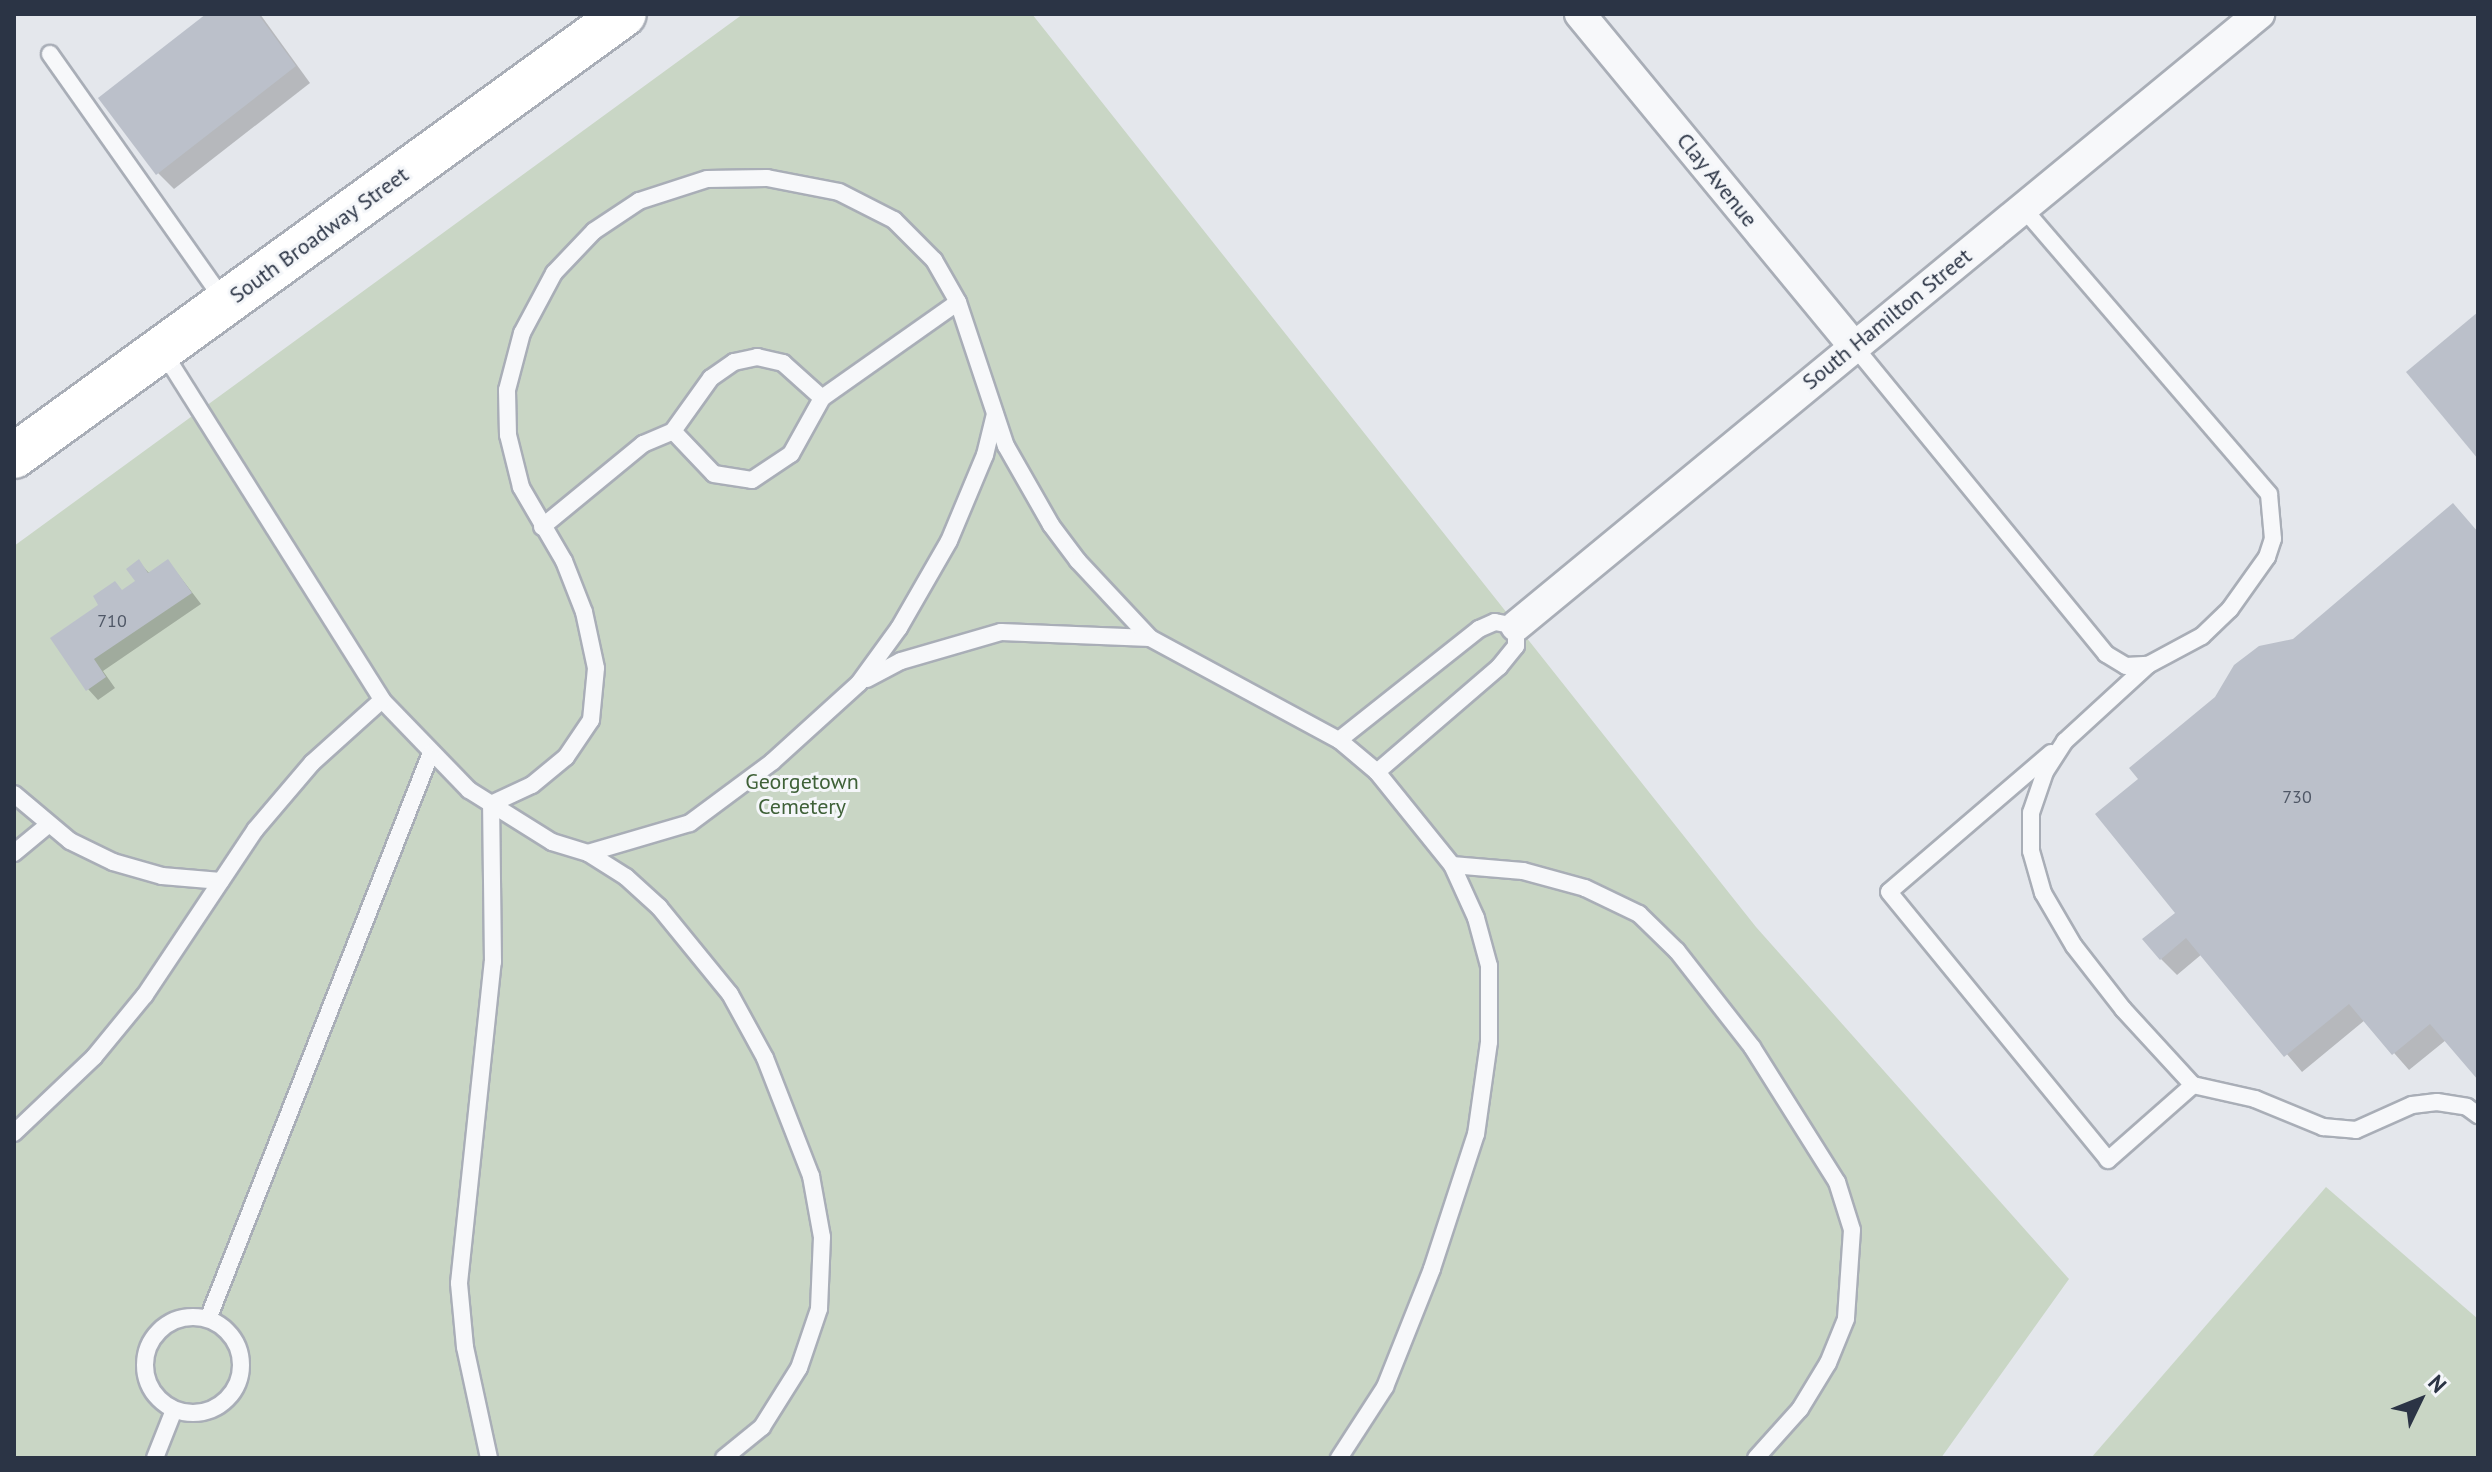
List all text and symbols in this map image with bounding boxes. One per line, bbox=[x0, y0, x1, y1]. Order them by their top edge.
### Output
street label: Clay Avenue bbox=[1671, 127, 1763, 233]
street label: South Broadway Street bbox=[224, 161, 414, 309]
street label: South Hamilton Street bbox=[1797, 243, 1977, 395]
house number: 710 bbox=[97, 610, 127, 632]
park label: Georgetown Cemetery bbox=[745, 768, 859, 820]
house number: 730 bbox=[2282, 786, 2312, 808]
north arrow bbox=[2380, 1360, 2460, 1440]
text: N bbox=[2422, 1369, 2453, 1398]

